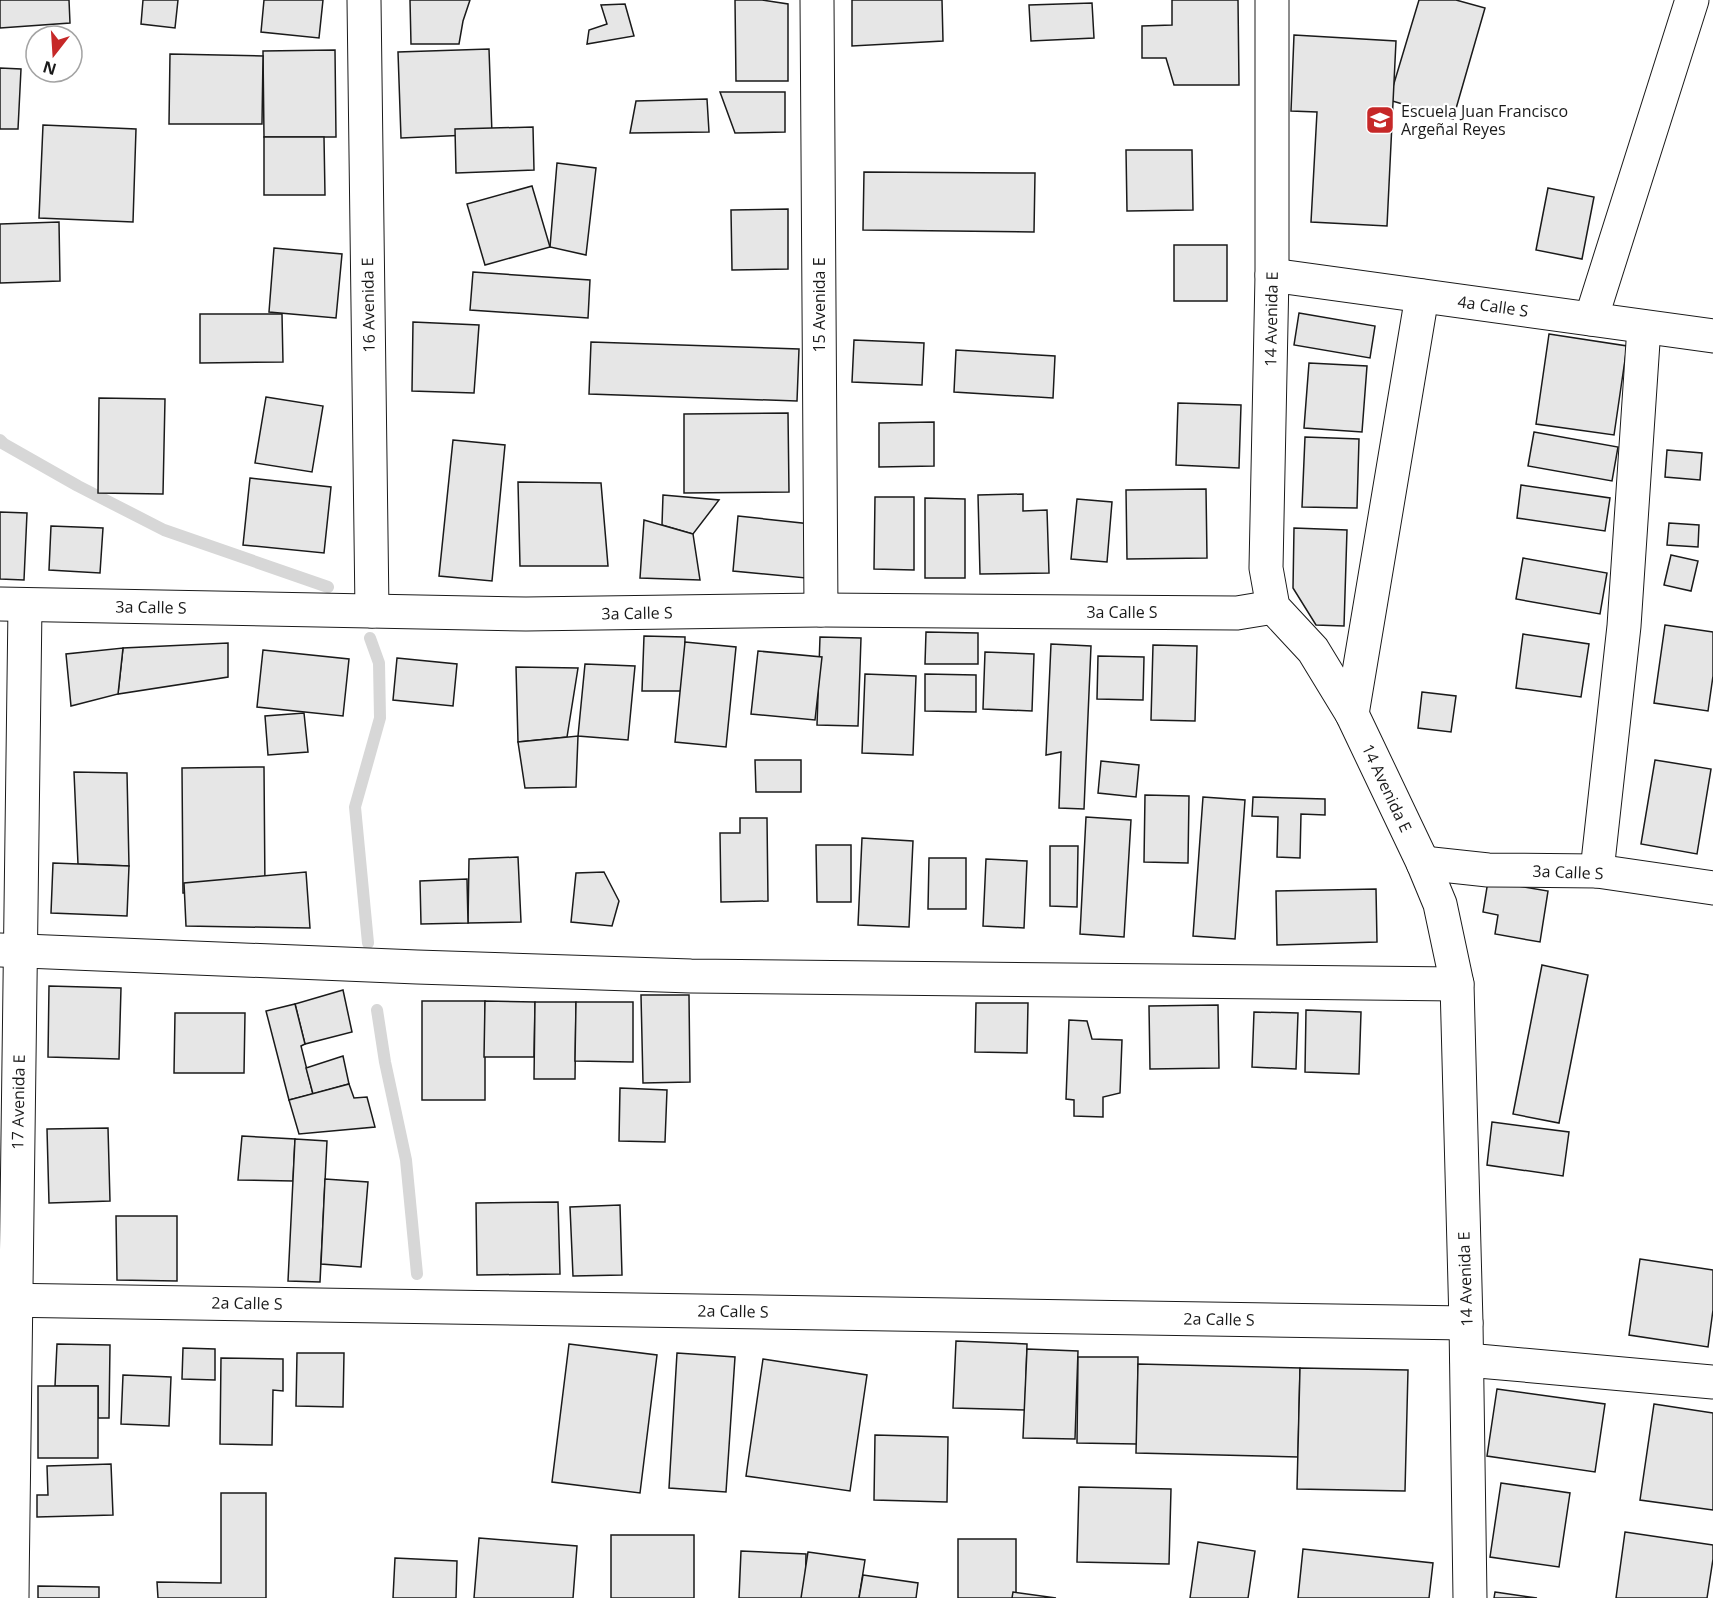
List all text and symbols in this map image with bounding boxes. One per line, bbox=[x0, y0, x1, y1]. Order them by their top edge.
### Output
north arrow bbox=[24, 24, 84, 84]
text: N bbox=[40, 56, 59, 81]
place label: Escuela Juan Francisco Argeñal Reyes bbox=[1401, 100, 1568, 140]
school or university icon: Escuela Juan Francisco Argeñal Reyes bbox=[1364, 104, 1396, 136]
street label: 16 Avenida E bbox=[356, 257, 380, 353]
street label: 15 Avenida E bbox=[808, 257, 830, 353]
street label: 14 Avenida E bbox=[1259, 271, 1283, 367]
street label: 4a Calle S bbox=[1456, 290, 1530, 322]
street label: 3a Calle S bbox=[115, 595, 187, 619]
street label: 3a Calle S bbox=[601, 601, 673, 625]
street label: 3a Calle S bbox=[1086, 601, 1158, 623]
street label: 14 Avenida E bbox=[1357, 740, 1417, 836]
street label: 3a Calle S bbox=[1532, 860, 1604, 884]
street label: 17 Avenida E bbox=[6, 1054, 30, 1150]
street label: 14 Avenida E bbox=[1452, 1231, 1478, 1327]
street label: 2a Calle S bbox=[211, 1291, 283, 1315]
street label: 2a Calle S bbox=[697, 1299, 769, 1323]
street label: 2a Calle S bbox=[1183, 1307, 1255, 1331]

